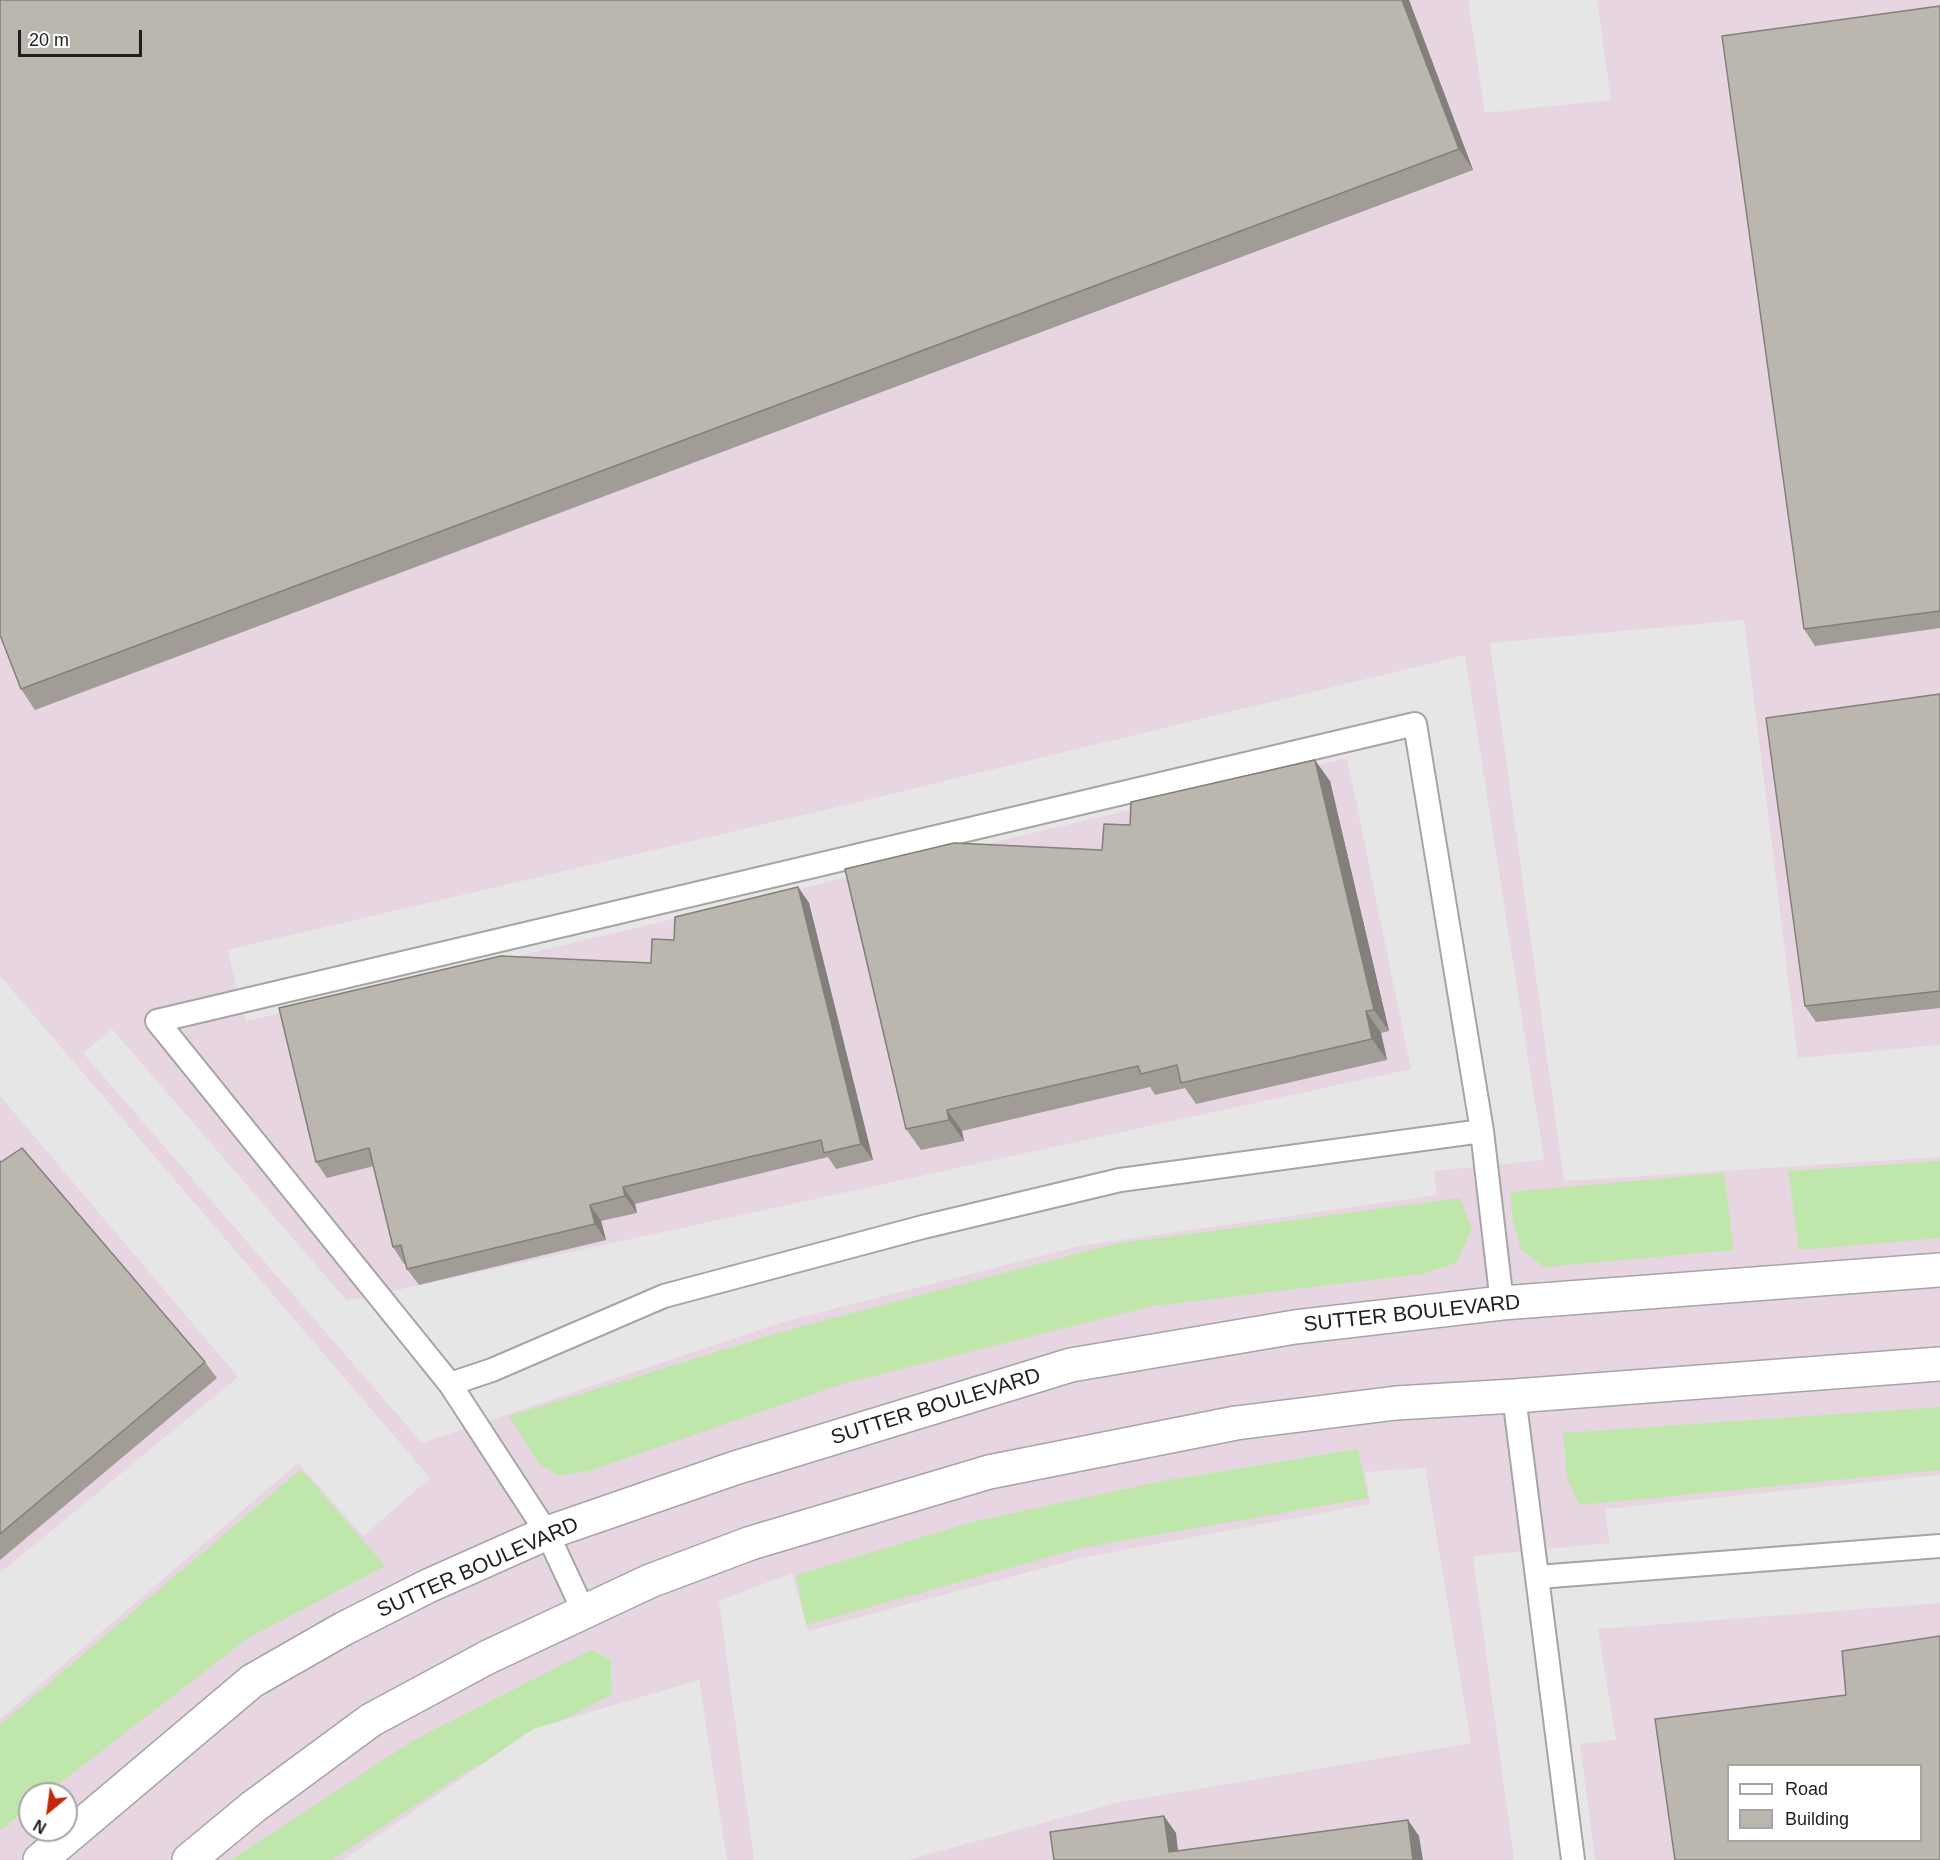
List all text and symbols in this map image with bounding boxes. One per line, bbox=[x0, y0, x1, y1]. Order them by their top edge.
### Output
scale bar bbox=[21, 18, 146, 56]
text: 20 m bbox=[29, 30, 69, 50]
street label: SUTTER BOULEVARD bbox=[1302, 1290, 1522, 1338]
street label: SUTTER BOULEVARD bbox=[828, 1363, 1044, 1451]
street label: SUTTER BOULEVARD bbox=[373, 1512, 583, 1624]
legend bbox=[1727, 1764, 1922, 1842]
text: Road bbox=[1785, 1779, 1828, 1799]
north arrow bbox=[18, 1782, 78, 1842]
text: Building bbox=[1785, 1809, 1849, 1829]
text: N bbox=[31, 1816, 49, 1837]

